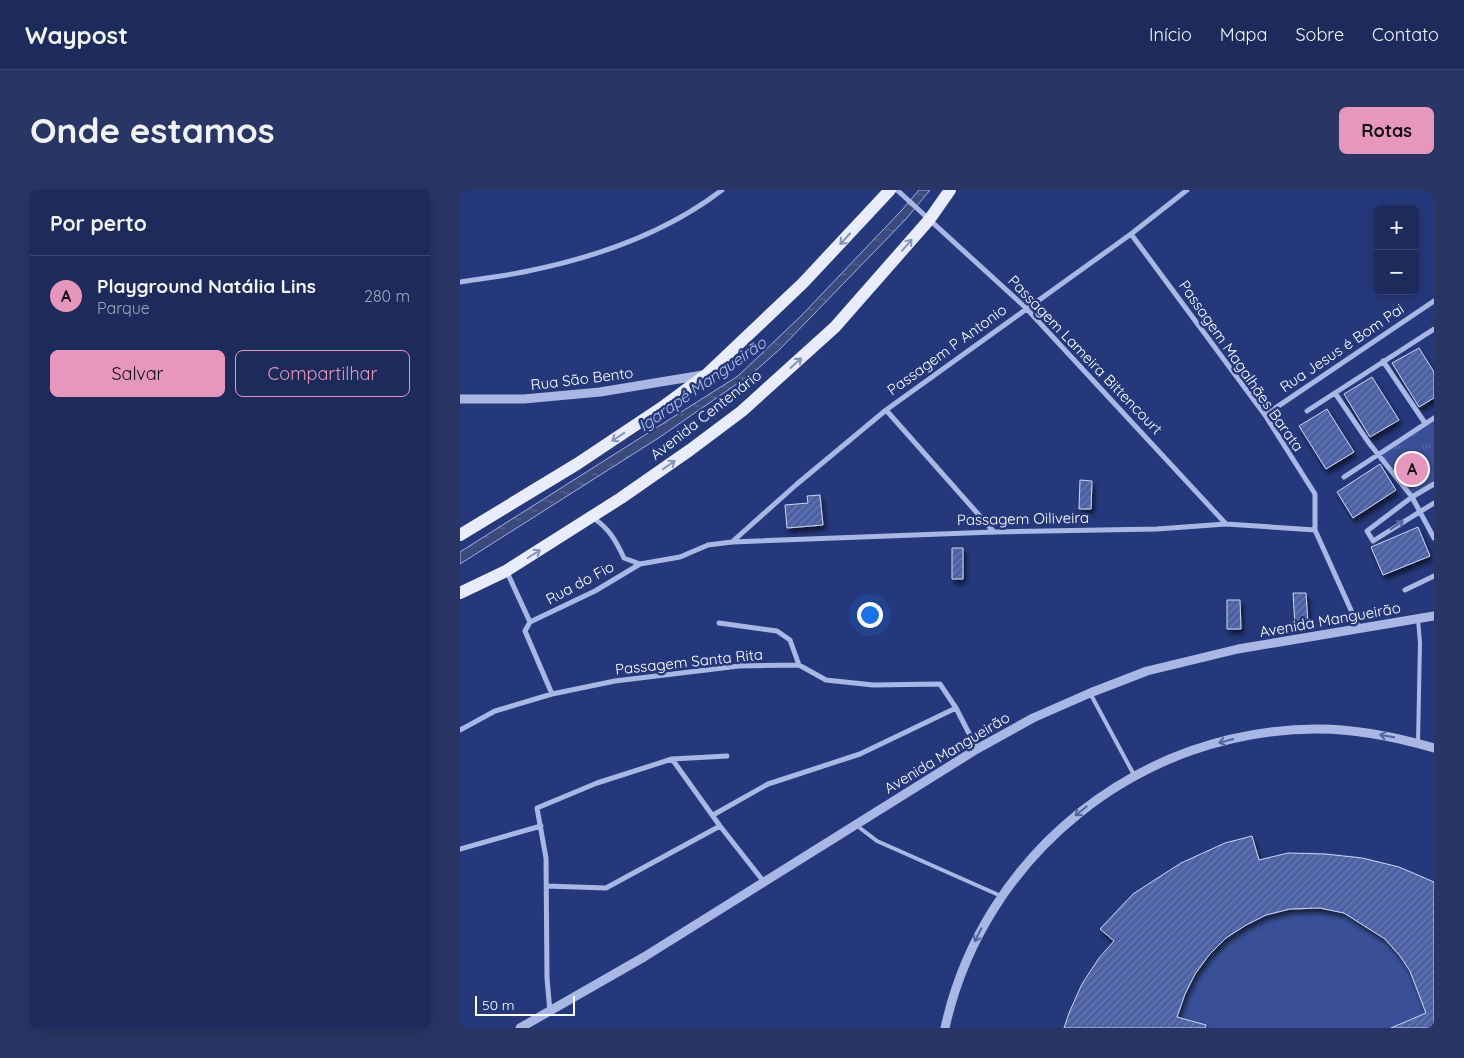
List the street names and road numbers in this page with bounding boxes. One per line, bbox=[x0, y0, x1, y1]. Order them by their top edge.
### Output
street label: Passagem Lameira Bittencourt bbox=[1004, 271, 1167, 438]
street label: Passagem Magalhães Barata bbox=[1175, 276, 1308, 455]
street label: Rua Jesus é Bom Pai bbox=[1276, 299, 1407, 396]
street label: Passagem P Antonio bbox=[883, 300, 1010, 399]
street label: Rua São Bento bbox=[530, 363, 634, 394]
street label: Avenida Centenário bbox=[646, 365, 765, 464]
street label: Passagem Oiliveira bbox=[957, 508, 1089, 529]
street label: Rua do Fio bbox=[542, 557, 617, 608]
street label: Avenida Mangueirão bbox=[1258, 598, 1402, 641]
street label: Passagem Santa Rita bbox=[614, 644, 764, 679]
street label: Avenida Mangueirão bbox=[880, 708, 1013, 798]

